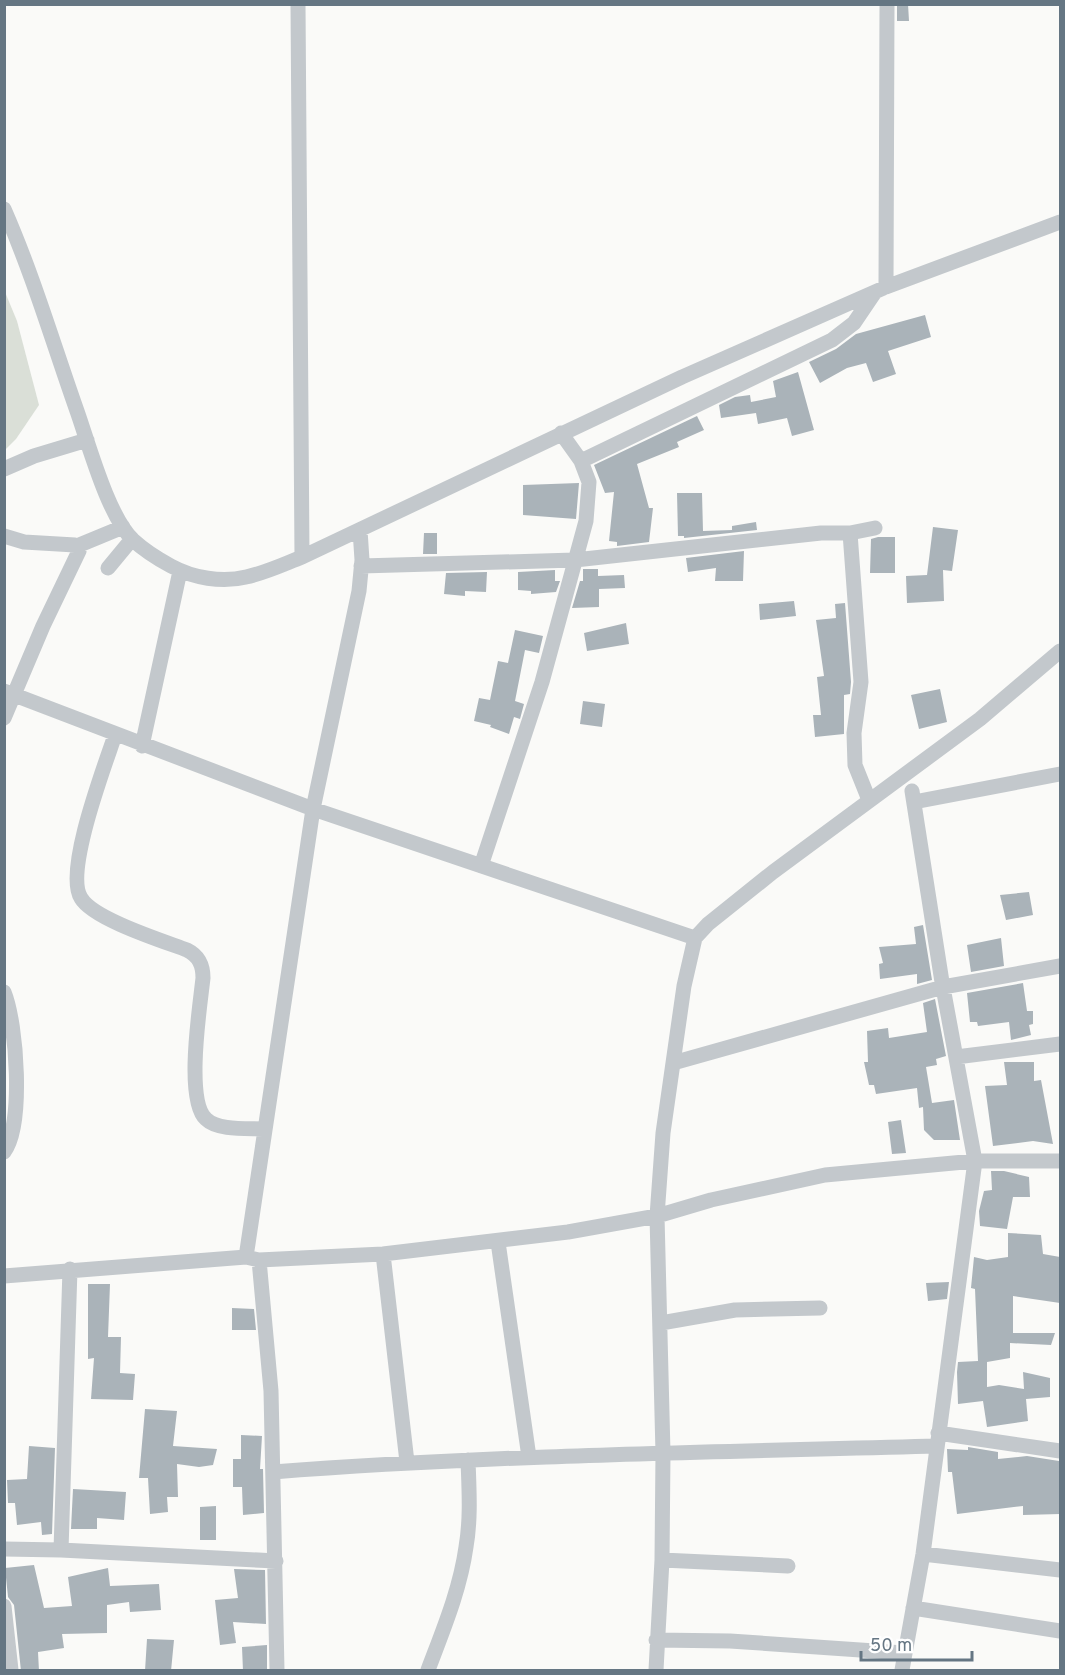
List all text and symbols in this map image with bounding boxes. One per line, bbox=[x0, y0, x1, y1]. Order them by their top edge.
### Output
scale bar bbox=[861, 1624, 972, 1662]
text: 50 m bbox=[870, 1635, 912, 1658]

